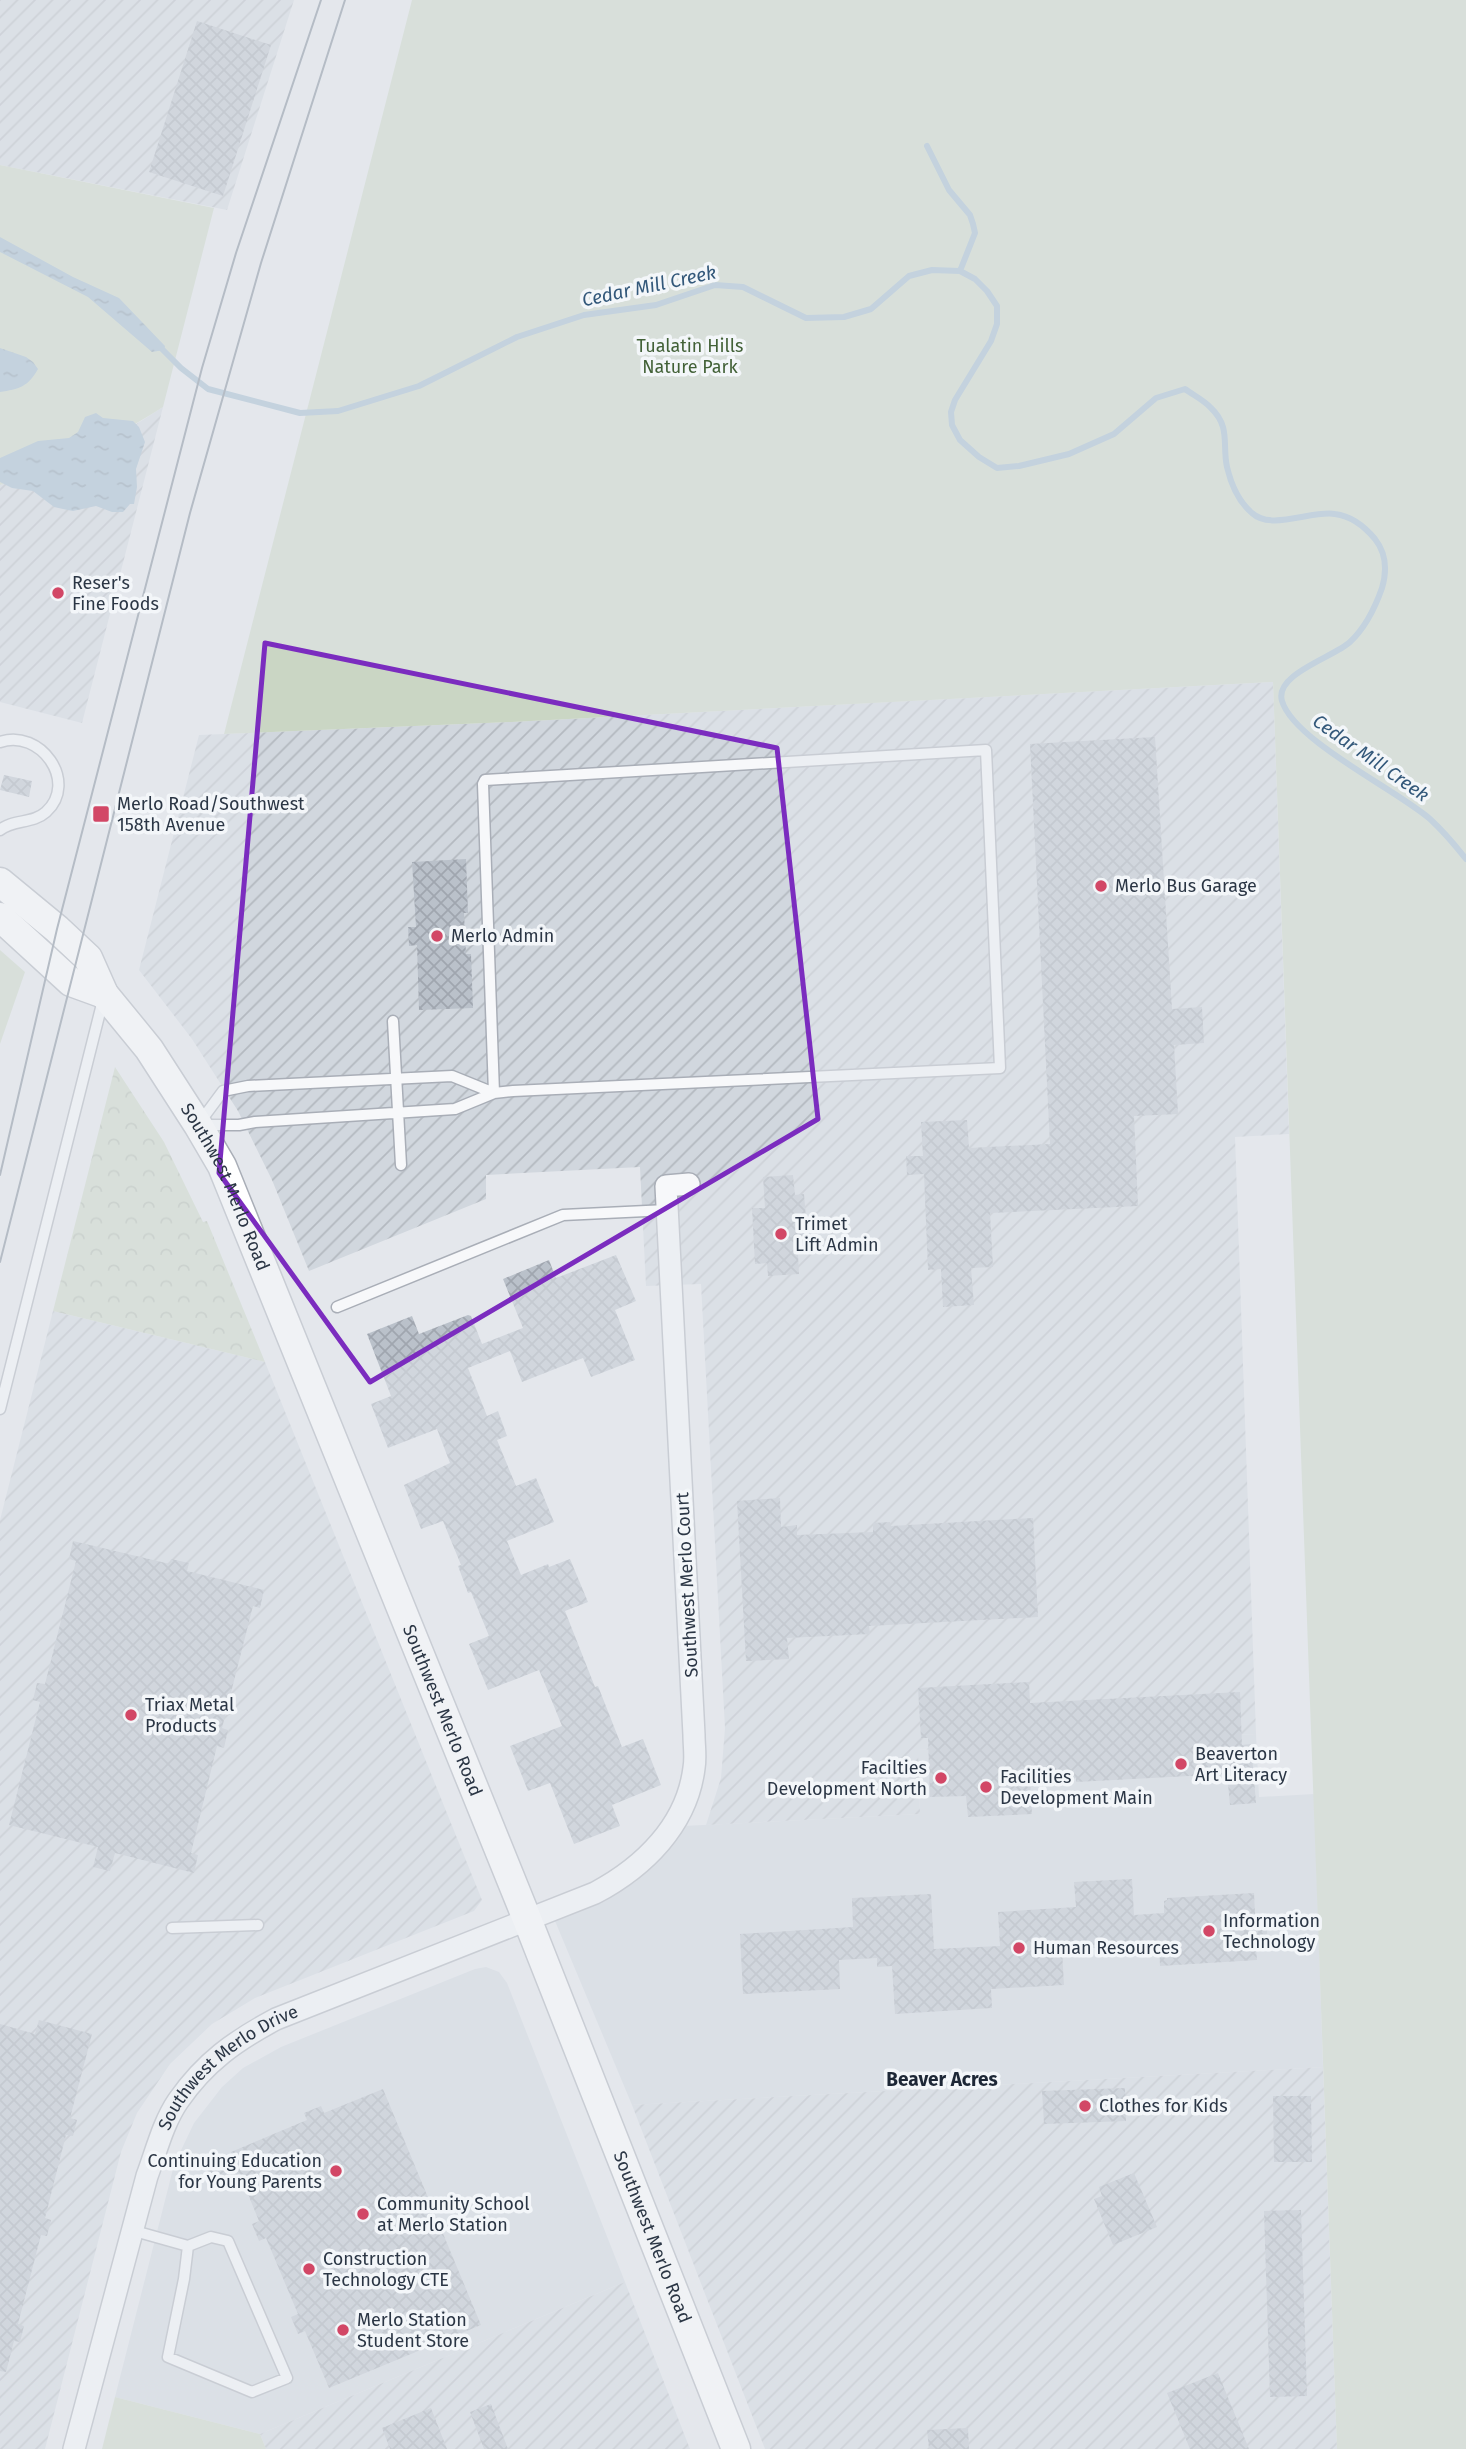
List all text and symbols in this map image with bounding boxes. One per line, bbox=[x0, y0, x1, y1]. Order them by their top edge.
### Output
water label: Cedar Mill Creek bbox=[580, 261, 718, 311]
park label: Tualatin Hills Nature Park bbox=[637, 335, 743, 378]
place label: Reser's Fine Foods bbox=[72, 572, 159, 615]
marker: Reser's Fine Foods bbox=[50, 585, 66, 601]
water label: Cedar Mill Creek bbox=[1308, 709, 1434, 807]
place label: Merlo Road/Southwest 158th Avenue bbox=[117, 793, 305, 836]
marker: Merlo Road/Southwest 158th Avenue bbox=[91, 804, 111, 824]
place label: Merlo Bus Garage bbox=[1115, 875, 1257, 897]
marker: Merlo Bus Garage bbox=[1093, 878, 1109, 894]
place label: Merlo Admin bbox=[451, 925, 554, 947]
marker: Merlo Admin bbox=[429, 928, 445, 944]
street label: Southwest Merlo Road bbox=[176, 1099, 274, 1274]
place label: Trimet Lift Admin bbox=[795, 1213, 878, 1256]
marker: Trimet Lift Admin bbox=[773, 1226, 789, 1242]
street label: Southwest Merlo Court bbox=[671, 1491, 703, 1678]
street label: Southwest Merlo Road bbox=[398, 1621, 487, 1799]
place label: Triax Metal Products bbox=[145, 1694, 234, 1737]
marker: Triax Metal Products bbox=[123, 1707, 139, 1723]
place label: Beaverton Art Literacy bbox=[1195, 1743, 1287, 1786]
marker: Beaverton Art Literacy bbox=[1173, 1756, 1189, 1772]
place label: Facilties Development North bbox=[767, 1757, 927, 1800]
place label: Facilities Development Main bbox=[1000, 1766, 1153, 1809]
marker: Facilties Development North bbox=[933, 1770, 949, 1786]
marker: Facilities Development Main bbox=[978, 1779, 994, 1795]
place label: Information Technology bbox=[1223, 1910, 1320, 1953]
marker: Information Technology bbox=[1201, 1923, 1217, 1939]
place label: Human Resources bbox=[1033, 1937, 1179, 1959]
marker: Human Resources bbox=[1011, 1940, 1027, 1956]
street label: Southwest Merlo Drive bbox=[153, 2000, 301, 2134]
district label: Beaver Acres bbox=[886, 2068, 998, 2091]
place label: Clothes for Kids bbox=[1099, 2095, 1228, 2117]
marker: Clothes for Kids bbox=[1077, 2098, 1093, 2114]
street label: Southwest Merlo Road bbox=[609, 2148, 696, 2326]
place label: Continuing Education for Young Parents bbox=[148, 2150, 322, 2193]
marker: Continuing Education for Young Parents bbox=[328, 2163, 344, 2179]
place label: Community School at Merlo Station bbox=[377, 2193, 529, 2236]
marker: Community School at Merlo Station bbox=[355, 2206, 371, 2222]
place label: Construction Technology CTE bbox=[323, 2248, 449, 2291]
marker: Construction Technology CTE bbox=[301, 2261, 317, 2277]
place label: Merlo Station Student Store bbox=[357, 2309, 469, 2352]
marker: Merlo Station Student Store bbox=[335, 2322, 351, 2338]

